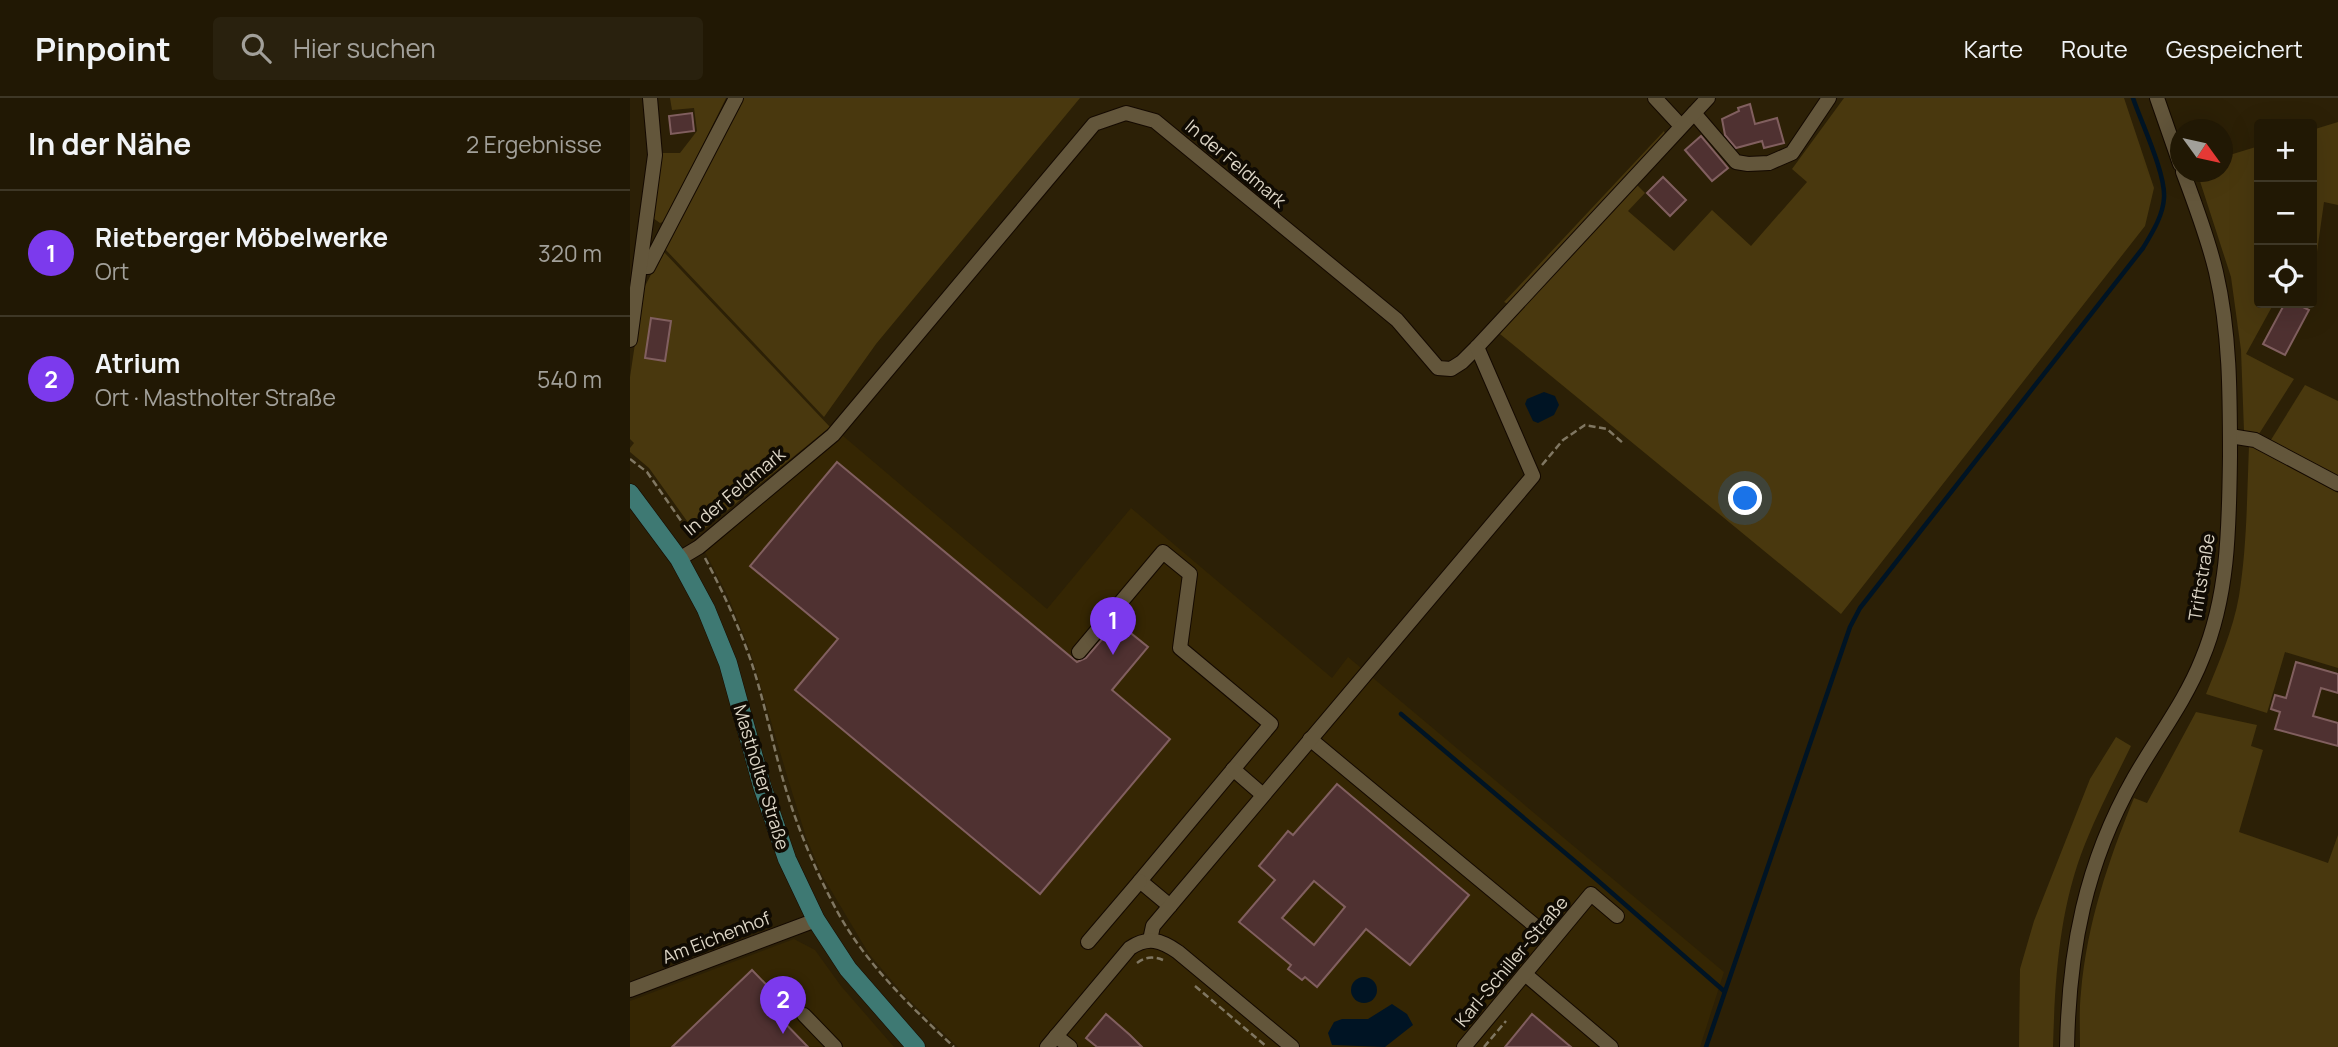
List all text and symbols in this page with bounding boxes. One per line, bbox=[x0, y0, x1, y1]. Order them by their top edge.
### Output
search box bbox=[213, 17, 703, 80]
text: Pinpoint bbox=[35, 26, 171, 71]
icon: search bbox=[237, 29, 275, 67]
text: Hier suchen bbox=[293, 30, 436, 66]
text: Karte bbox=[1964, 32, 2023, 65]
text: Route bbox=[2061, 32, 2128, 65]
text: Gespeichert bbox=[2166, 32, 2303, 65]
street label: In der Feldmark bbox=[1181, 114, 1292, 213]
north arrow bbox=[2170, 119, 2233, 182]
map controls bbox=[2254, 119, 2317, 308]
button: + bbox=[2254, 119, 2317, 182]
text: In der Nähe bbox=[28, 123, 191, 164]
text: 2 Ergebnisse bbox=[466, 128, 602, 160]
button: − bbox=[2254, 182, 2317, 245]
text: Rietberger Möbelwerke bbox=[95, 219, 388, 255]
text: 1 bbox=[46, 237, 56, 269]
text: 320 m bbox=[538, 237, 602, 269]
button: locate bbox=[2254, 245, 2317, 308]
text: Ort bbox=[95, 255, 129, 287]
text: Atrium bbox=[95, 345, 180, 381]
text: 2 bbox=[44, 363, 58, 395]
text: 540 m bbox=[537, 363, 602, 395]
text: Ort · Mastholter Straße bbox=[95, 381, 336, 413]
street label: In der Feldmark bbox=[679, 441, 790, 540]
your location bbox=[1728, 481, 1762, 515]
street label: Triftstraße bbox=[2182, 532, 2220, 622]
pin: 1 bbox=[1090, 597, 1136, 655]
street label: Mastholter Straße bbox=[729, 702, 795, 852]
street label: Karl-Schiller-Straße bbox=[1449, 891, 1573, 1031]
street label: Am Eichenhof bbox=[658, 905, 774, 969]
pin: 2 bbox=[760, 976, 806, 1034]

